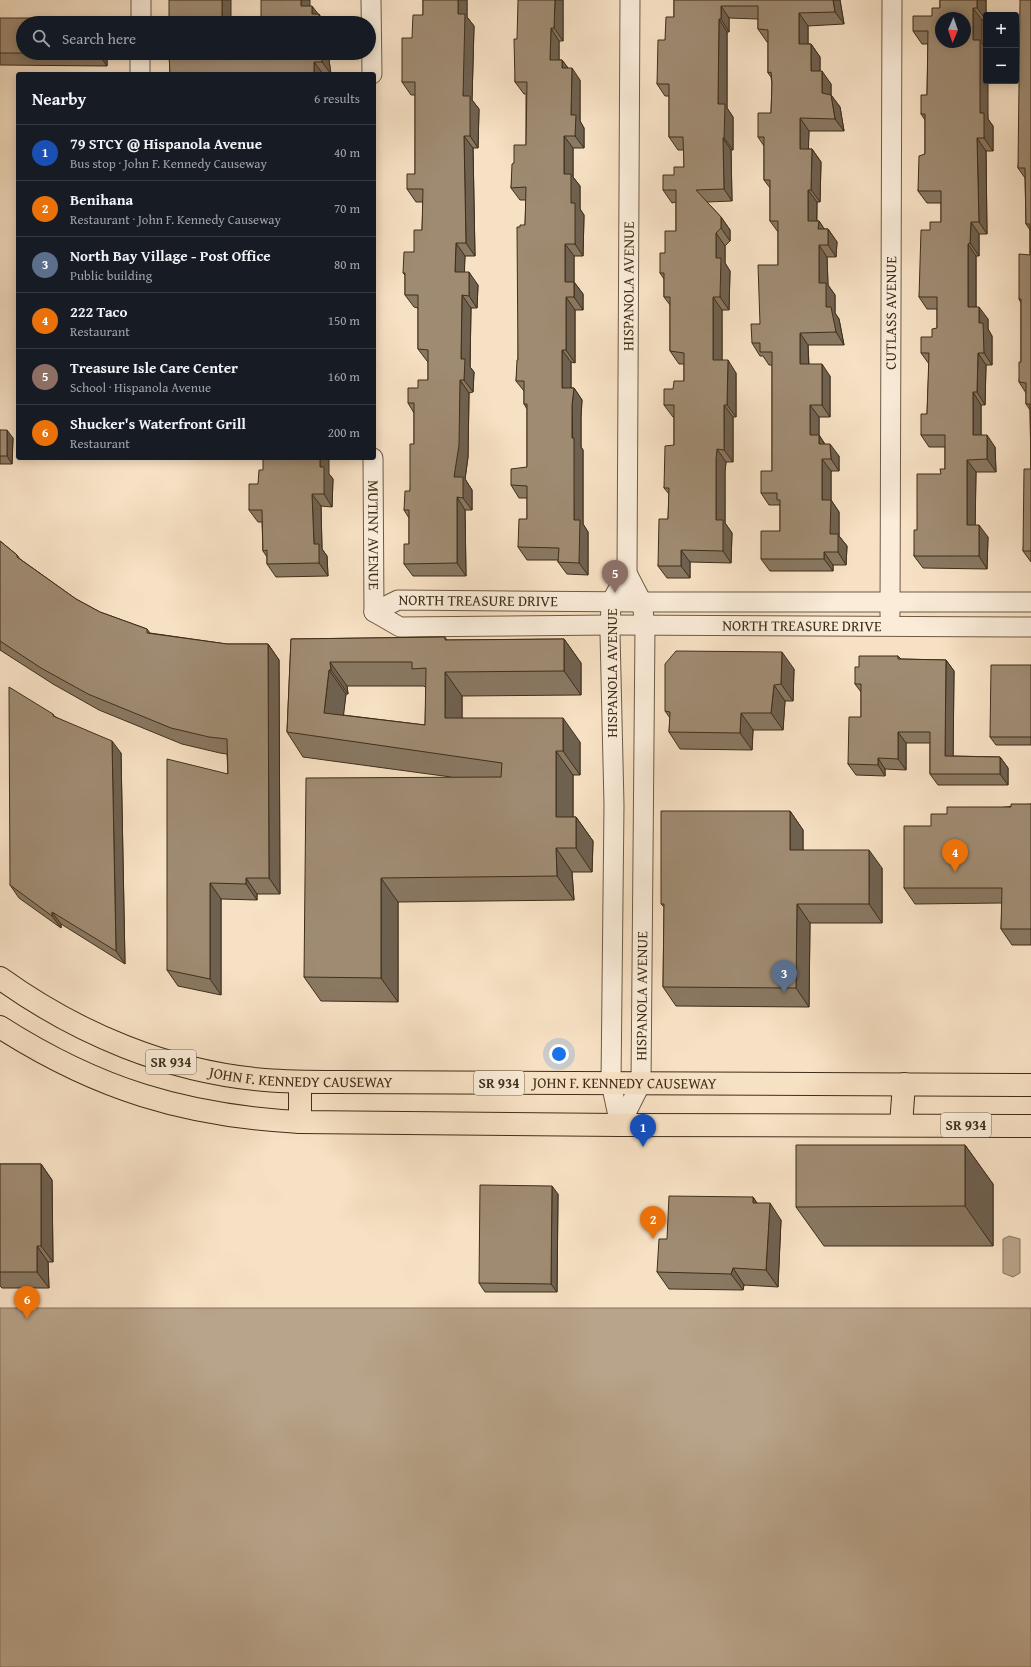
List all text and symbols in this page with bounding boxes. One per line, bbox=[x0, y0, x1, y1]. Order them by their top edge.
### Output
north arrow bbox=[935, 12, 971, 48]
map controls bbox=[983, 12, 1019, 84]
button: + bbox=[983, 12, 1019, 48]
search box bbox=[16, 16, 376, 60]
icon: search bbox=[30, 27, 52, 49]
text: Search here bbox=[62, 28, 136, 49]
button: − bbox=[983, 48, 1019, 84]
text: Nearby bbox=[32, 86, 86, 111]
text: 6 results bbox=[314, 89, 360, 108]
text: 79 STCY @ Hispanola Avenue bbox=[70, 133, 262, 154]
text: 1 bbox=[42, 143, 48, 162]
text: 40 m bbox=[334, 143, 360, 162]
text: Bus stop · John F. Kennedy Causeway bbox=[70, 154, 267, 173]
text: Benihana bbox=[70, 189, 133, 210]
text: 2 bbox=[42, 199, 48, 218]
text: 70 m bbox=[334, 199, 360, 218]
text: Restaurant · John F. Kennedy Causeway bbox=[70, 210, 281, 229]
street label: HISPANOLA AVENUE bbox=[617, 221, 639, 351]
text: North Bay Village - Post Office bbox=[70, 245, 271, 266]
text: 3 bbox=[42, 255, 48, 274]
text: 80 m bbox=[334, 255, 360, 274]
street label: CUTLASS AVENUE bbox=[880, 256, 901, 370]
text: Public building bbox=[70, 266, 152, 285]
text: 222 Taco bbox=[70, 301, 127, 322]
text: 4 bbox=[42, 311, 48, 330]
text: 150 m bbox=[328, 311, 360, 330]
text: Restaurant bbox=[70, 322, 130, 341]
text: Treasure Isle Care Center bbox=[70, 357, 238, 378]
text: 5 bbox=[42, 367, 48, 386]
text: 160 m bbox=[328, 367, 360, 386]
text: School · Hispanola Avenue bbox=[70, 378, 211, 397]
text: Shucker's Waterfront Grill bbox=[70, 413, 246, 434]
text: 6 bbox=[42, 423, 48, 442]
text: 200 m bbox=[328, 423, 360, 442]
text: Restaurant bbox=[70, 434, 130, 453]
street label: MUTINY AVENUE bbox=[363, 480, 385, 590]
pin: 5 bbox=[602, 560, 628, 593]
street label: NORTH TREASURE DRIVE bbox=[398, 589, 558, 611]
street label: HISPANOLA AVENUE bbox=[601, 608, 622, 738]
street label: NORTH TREASURE DRIVE bbox=[722, 615, 882, 636]
pin: 4 bbox=[942, 839, 968, 872]
street label: HISPANOLA AVENUE bbox=[630, 931, 652, 1061]
pin: 3 bbox=[771, 960, 797, 993]
your location bbox=[549, 1044, 569, 1064]
road number: SR 934 bbox=[146, 1050, 196, 1074]
street label: JOHN F. KENNEDY CAUSEWAY bbox=[205, 1061, 393, 1092]
road number: SR 934 bbox=[474, 1071, 524, 1095]
street label: JOHN F. KENNEDY CAUSEWAY bbox=[531, 1072, 717, 1094]
road number: SR 934 bbox=[941, 1113, 991, 1137]
pin: 1 bbox=[630, 1114, 656, 1147]
pin: 2 bbox=[640, 1206, 666, 1239]
pin: 6 bbox=[14, 1286, 40, 1319]

